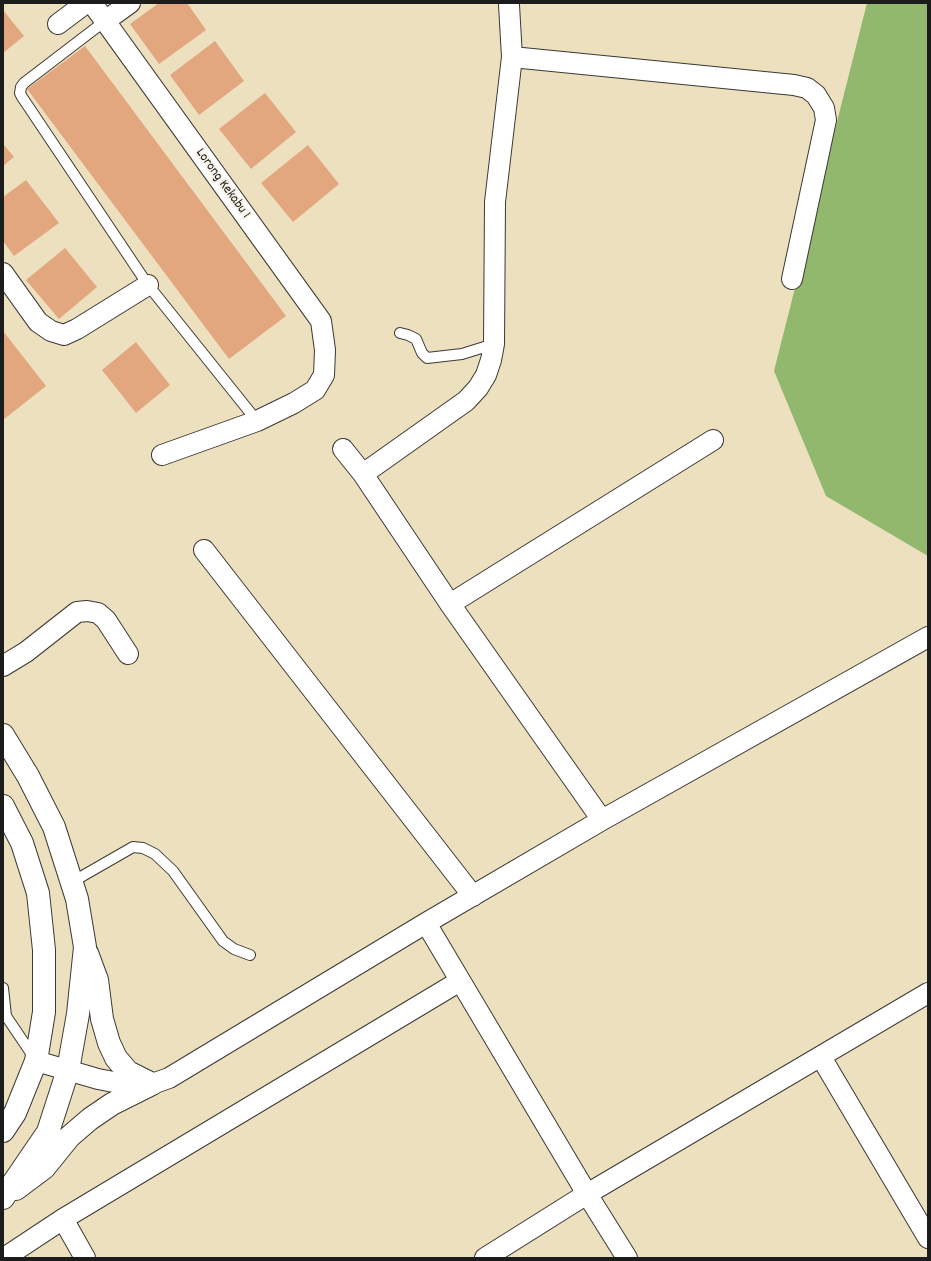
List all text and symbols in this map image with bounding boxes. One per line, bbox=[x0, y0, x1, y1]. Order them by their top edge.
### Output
street label: Lorong Kekabu 1 bbox=[191, 146, 253, 222]

